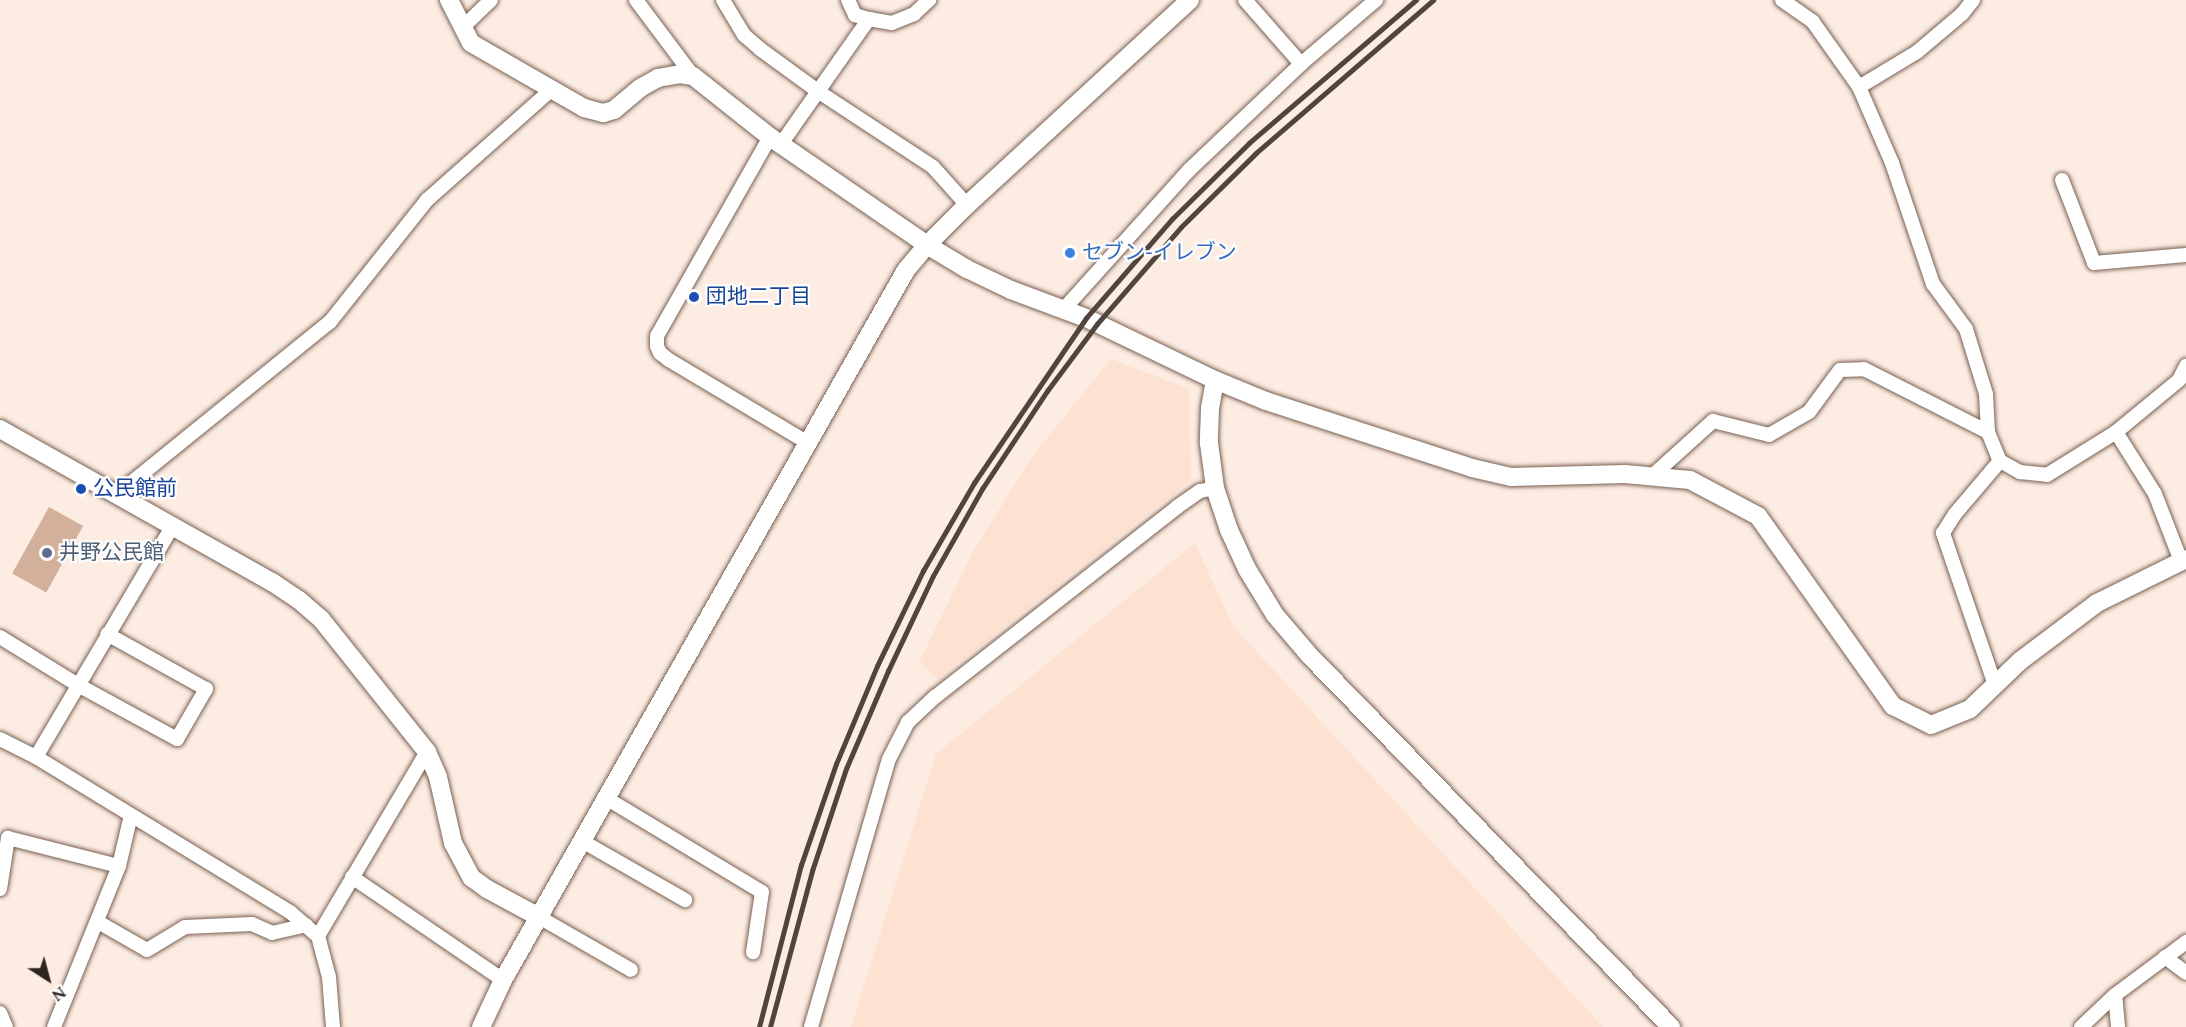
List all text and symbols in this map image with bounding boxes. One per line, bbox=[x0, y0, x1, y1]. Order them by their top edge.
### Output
place label: セブン-イレブン bbox=[1082, 240, 1237, 266]
marker: セブン-イレブン bbox=[1063, 246, 1077, 260]
place label: 団地二丁目 bbox=[706, 284, 811, 310]
marker: 団地二丁目 bbox=[687, 290, 701, 304]
place label: 公民館前 bbox=[93, 476, 177, 502]
marker: 公民館前 bbox=[74, 482, 88, 496]
place label: 井野公民館 bbox=[59, 540, 164, 566]
marker: 井野公民館 bbox=[40, 546, 54, 560]
north arrow bbox=[18, 949, 78, 1009]
text: N bbox=[46, 980, 71, 1007]

